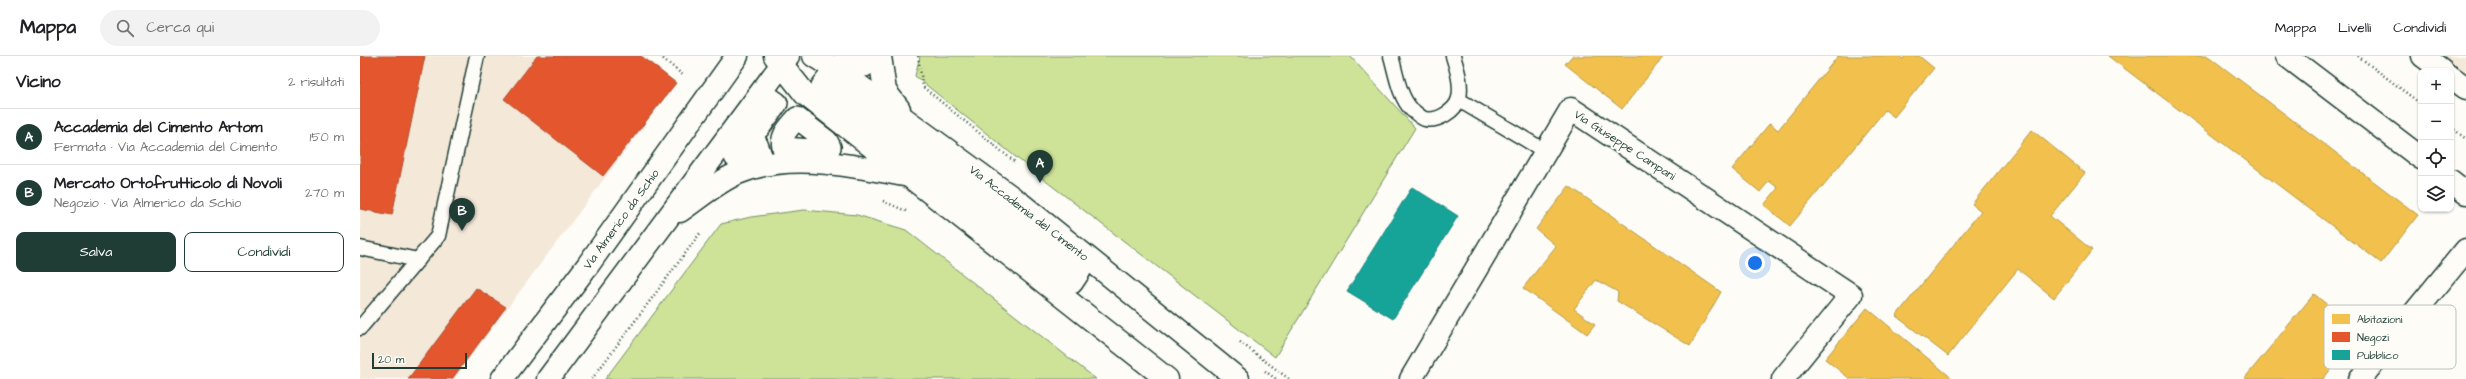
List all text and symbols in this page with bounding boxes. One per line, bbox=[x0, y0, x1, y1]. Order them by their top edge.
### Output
search box bbox=[100, 10, 380, 46]
text: Mappa bbox=[20, 14, 76, 41]
icon: search bbox=[114, 17, 136, 39]
text: Cerca qui bbox=[146, 17, 214, 38]
text: Mappa bbox=[2275, 18, 2316, 38]
text: Livelli bbox=[2338, 18, 2371, 38]
text: Condividi bbox=[2393, 18, 2446, 38]
map controls bbox=[2418, 68, 2454, 212]
button: + bbox=[2418, 68, 2454, 104]
text: Vicino bbox=[16, 70, 61, 94]
text: 2 risultati bbox=[288, 73, 344, 91]
button: − bbox=[2418, 104, 2454, 140]
street label: Via Giuseppe Campani bbox=[1571, 106, 1679, 185]
text: Accademia del Cimento Artom bbox=[54, 117, 263, 138]
text: A bbox=[25, 128, 33, 146]
text: 150 m bbox=[310, 128, 344, 146]
text: Fermata · Via Accademia del Cimento bbox=[54, 138, 277, 156]
button: locate bbox=[2418, 140, 2454, 176]
pin: A bbox=[1027, 150, 1053, 183]
street label: Via Accademia del Cimento bbox=[967, 162, 1091, 264]
street label: Via Almerico da Schio bbox=[579, 166, 664, 273]
text: Mercato Ortofrutticolo di Novoli bbox=[54, 173, 282, 194]
button: layers bbox=[2418, 176, 2454, 212]
text: B bbox=[24, 184, 34, 202]
text: 270 m bbox=[305, 184, 344, 202]
text: Negozio · Via Almerico da Schio bbox=[54, 194, 241, 212]
pin: B bbox=[449, 198, 475, 231]
button: Salva bbox=[16, 232, 176, 272]
button: Condividi bbox=[184, 232, 344, 272]
your location bbox=[1745, 253, 1765, 273]
legend bbox=[2324, 305, 2456, 369]
text: Abitazioni bbox=[2357, 312, 2403, 327]
text: Negozi bbox=[2357, 330, 2389, 346]
text: Pubblico bbox=[2357, 348, 2399, 363]
scale bar bbox=[372, 351, 467, 370]
text: 20 m bbox=[378, 352, 404, 367]

